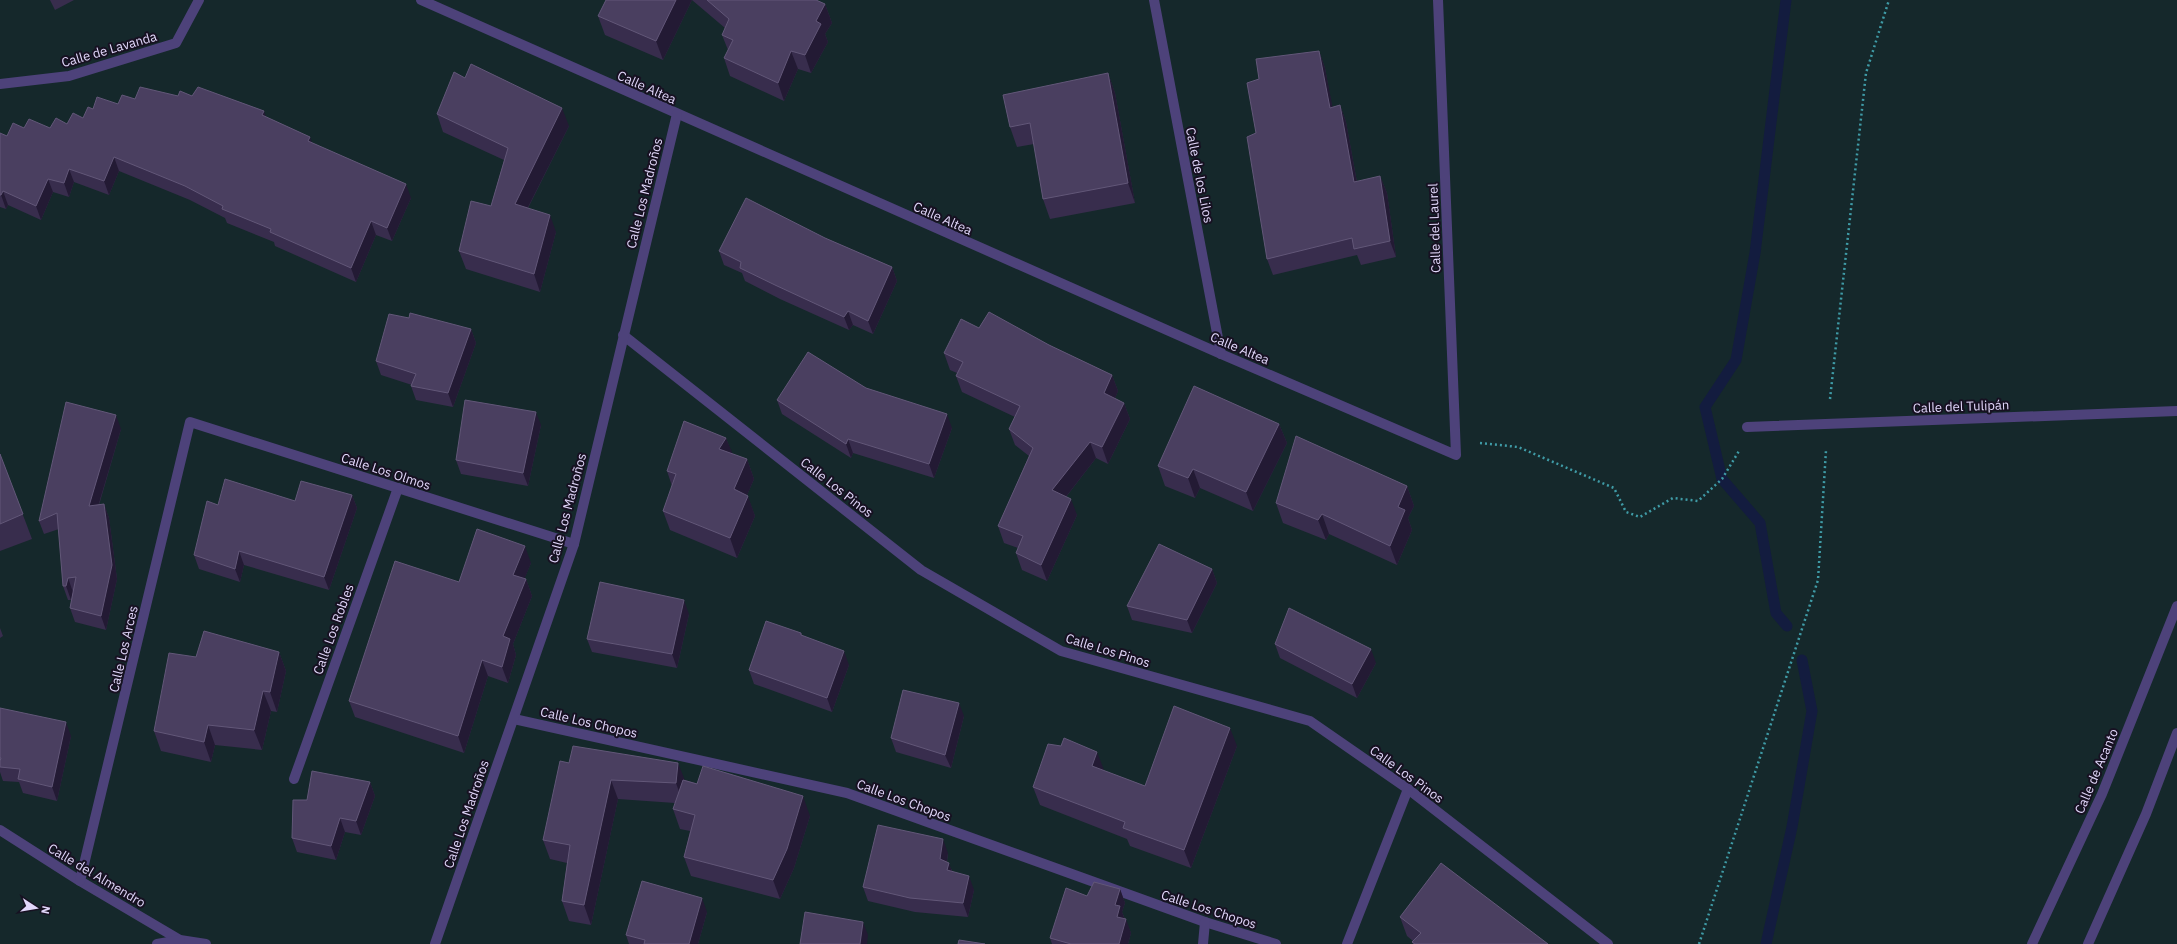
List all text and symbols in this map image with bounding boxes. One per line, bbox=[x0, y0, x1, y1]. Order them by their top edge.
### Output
street label: Calle de Lavanda bbox=[59, 28, 159, 71]
street label: Calle Altea bbox=[615, 67, 679, 108]
street label: Calle de los Lilos bbox=[1182, 126, 1217, 224]
street label: Calle Los Madroños bbox=[623, 136, 666, 250]
street label: Calle del Laurel bbox=[1424, 182, 1445, 273]
street label: Calle Altea bbox=[911, 198, 975, 239]
street label: Calle Altea bbox=[1208, 328, 1272, 369]
street label: Calle del Tulipán bbox=[1913, 396, 2009, 417]
street label: Calle Los Olmos bbox=[339, 449, 433, 494]
street label: Calle Los Madroños bbox=[545, 451, 590, 565]
street label: Calle Los Pinos bbox=[797, 454, 876, 521]
street label: Calle Los Robles bbox=[309, 582, 358, 677]
street label: Calle Los Arces bbox=[105, 604, 142, 694]
street label: Calle Los Pinos bbox=[1064, 630, 1152, 671]
street label: Calle Los Chopos bbox=[539, 703, 639, 742]
street label: Calle de Acanto bbox=[2071, 726, 2122, 816]
street label: Calle Los Pinos bbox=[1366, 742, 1447, 807]
street label: Calle Los Madroños bbox=[440, 758, 493, 870]
street label: Calle Los Chopos bbox=[854, 776, 953, 825]
street label: Calle del Almendro bbox=[45, 840, 149, 911]
street label: Calle Los Chopos bbox=[1159, 886, 1259, 933]
north arrow bbox=[16, 888, 56, 928]
text: N bbox=[38, 905, 53, 915]

